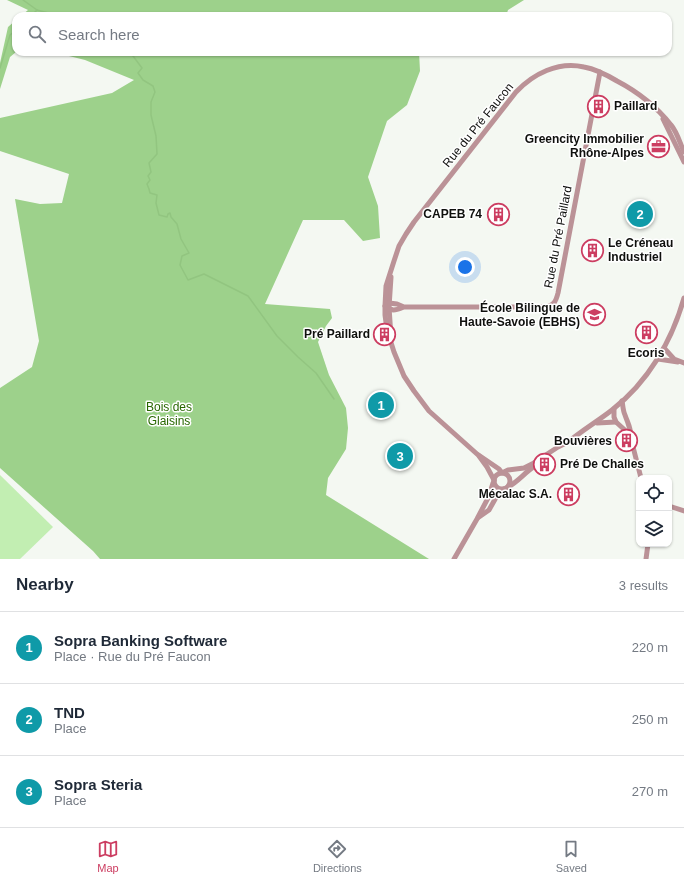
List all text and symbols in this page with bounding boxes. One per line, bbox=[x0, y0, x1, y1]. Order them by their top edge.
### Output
search box bbox=[12, 12, 672, 56]
icon: search bbox=[26, 23, 48, 45]
text: Search here bbox=[58, 26, 140, 43]
street label: Rue du Pré Faucon bbox=[440, 80, 516, 170]
building icon: Paillard bbox=[586, 93, 612, 119]
place label: Paillard bbox=[614, 99, 657, 113]
place label: Greencity Immobilier Rhône-Alpes bbox=[525, 132, 644, 160]
office icon: Greencity Immobilier Rhône-Alpes bbox=[646, 133, 672, 159]
street label: Rue du Pré Paillard bbox=[541, 185, 575, 289]
pin: 2 bbox=[627, 199, 653, 229]
building icon: CAPEB 74 bbox=[485, 201, 511, 227]
place label: CAPEB 74 bbox=[423, 207, 482, 221]
place label: Le Créneau Industriel bbox=[608, 236, 673, 264]
building icon: Le Créneau Industriel bbox=[579, 237, 605, 263]
your location bbox=[455, 257, 475, 277]
place label: École Bilingue de Haute-Savoie (EBHS) bbox=[459, 300, 580, 329]
school or university icon: École Bilingue de Haute-Savoie (EBHS) bbox=[582, 302, 608, 328]
building icon: Ecoris bbox=[633, 319, 659, 345]
building icon: Pré Paillard bbox=[372, 321, 398, 347]
place label: Pré Paillard bbox=[304, 327, 370, 341]
place label: Ecoris bbox=[628, 346, 665, 360]
pin: 1 bbox=[368, 390, 394, 420]
park label: Bois des Glaisins bbox=[146, 400, 192, 428]
building icon: Bouvières bbox=[614, 428, 640, 454]
place label: Bouvières bbox=[554, 434, 612, 448]
pin: 3 bbox=[387, 441, 413, 471]
building icon: Pré De Challes bbox=[531, 451, 557, 477]
place label: Pré De Challes bbox=[560, 457, 644, 471]
map controls bbox=[636, 475, 672, 547]
button: locate bbox=[636, 475, 672, 511]
building icon: Mécalac S.A. bbox=[555, 481, 581, 507]
place label: Mécalac S.A. bbox=[479, 487, 552, 501]
button: layers bbox=[636, 511, 672, 547]
text: Nearby bbox=[16, 575, 74, 594]
text: 3 results bbox=[619, 578, 668, 593]
text: Sopra Banking Software bbox=[54, 632, 227, 649]
text: 1 bbox=[25, 640, 33, 655]
text: 220 m bbox=[632, 640, 668, 655]
text: Place · Rue du Pré Faucon bbox=[54, 649, 211, 664]
text: TND bbox=[54, 704, 85, 721]
text: 2 bbox=[25, 712, 33, 727]
text: 250 m bbox=[632, 712, 668, 727]
text: Place bbox=[54, 721, 87, 736]
text: Sopra Steria bbox=[54, 776, 142, 793]
text: 3 bbox=[25, 784, 33, 799]
text: 270 m bbox=[632, 784, 668, 799]
text: Place bbox=[54, 793, 87, 808]
tab: Map bbox=[97, 838, 119, 874]
tab: Directions bbox=[313, 838, 362, 874]
tab: Saved bbox=[556, 838, 587, 874]

